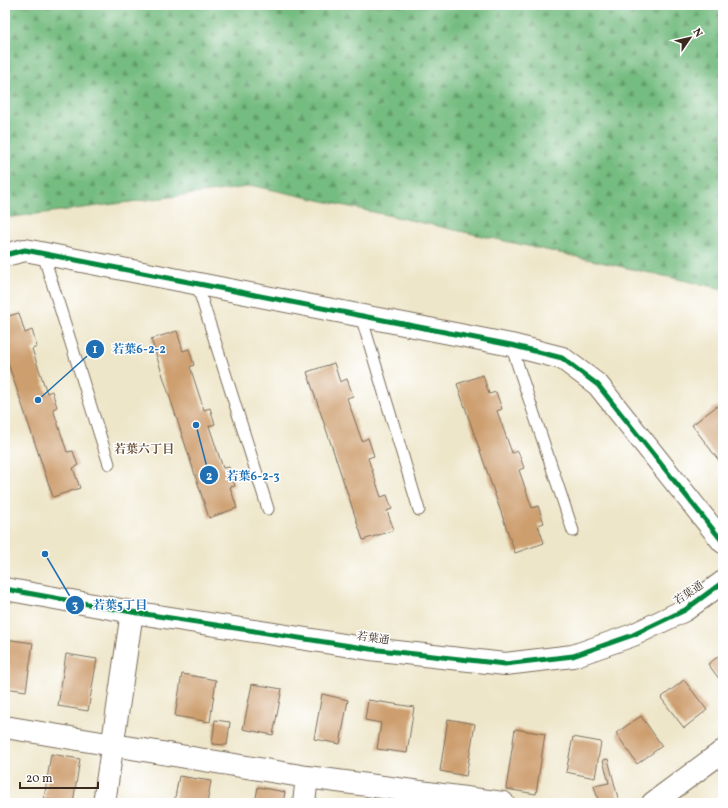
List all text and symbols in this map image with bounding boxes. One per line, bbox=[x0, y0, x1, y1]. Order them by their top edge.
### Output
north arrow bbox=[670, 18, 710, 58]
text: N bbox=[689, 26, 706, 41]
callout: 若葉6-2-2 bbox=[85, 337, 174, 361]
text: 1 bbox=[93, 342, 98, 358]
text: 若葉6-2-2 bbox=[112, 342, 166, 358]
district label: 若葉六丁目 bbox=[114, 442, 174, 458]
callout: 若葉6-2-3 bbox=[199, 463, 288, 487]
text: 2 bbox=[206, 469, 212, 485]
text: 若葉6-2-3 bbox=[226, 469, 280, 485]
street label: 若葉通 bbox=[671, 579, 707, 609]
callout: 若葉5丁目 bbox=[65, 593, 154, 617]
text: 3 bbox=[72, 598, 78, 614]
text: 若葉5丁目 bbox=[93, 598, 147, 614]
street label: 若葉通 bbox=[356, 629, 390, 649]
scale bar bbox=[20, 764, 98, 790]
text: 20 m bbox=[26, 771, 53, 787]

